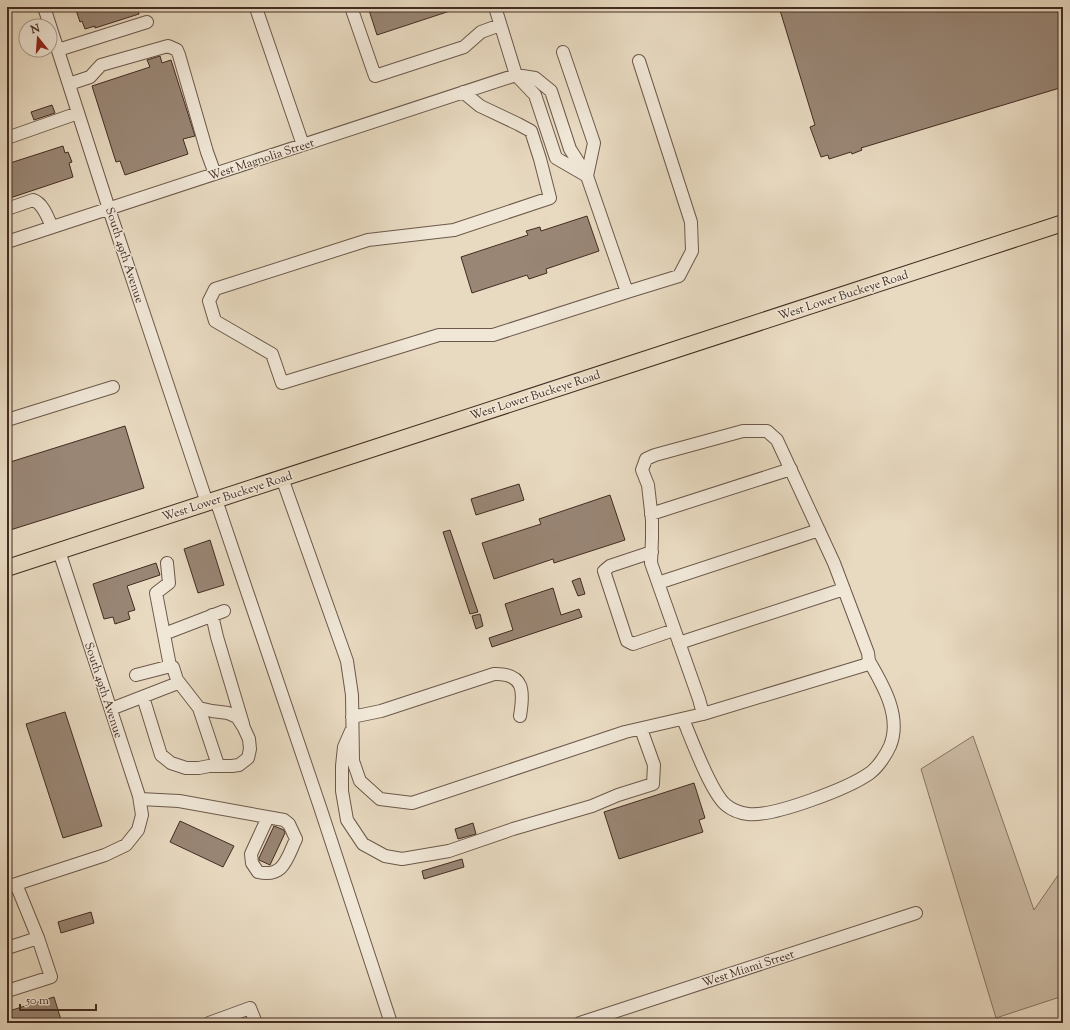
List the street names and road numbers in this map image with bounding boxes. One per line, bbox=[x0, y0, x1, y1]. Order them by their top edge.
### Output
street label: West Magnolia Street bbox=[206, 134, 317, 186]
street label: South 49th Avenue bbox=[100, 205, 148, 306]
street label: West Lower Buckeye Road bbox=[776, 266, 911, 326]
street label: West Lower Buckeye Road bbox=[468, 366, 603, 426]
street label: West Lower Buckeye Road bbox=[160, 467, 295, 527]
street label: South 49th Avenue bbox=[79, 640, 127, 741]
street label: West Miami Street bbox=[700, 946, 797, 992]

